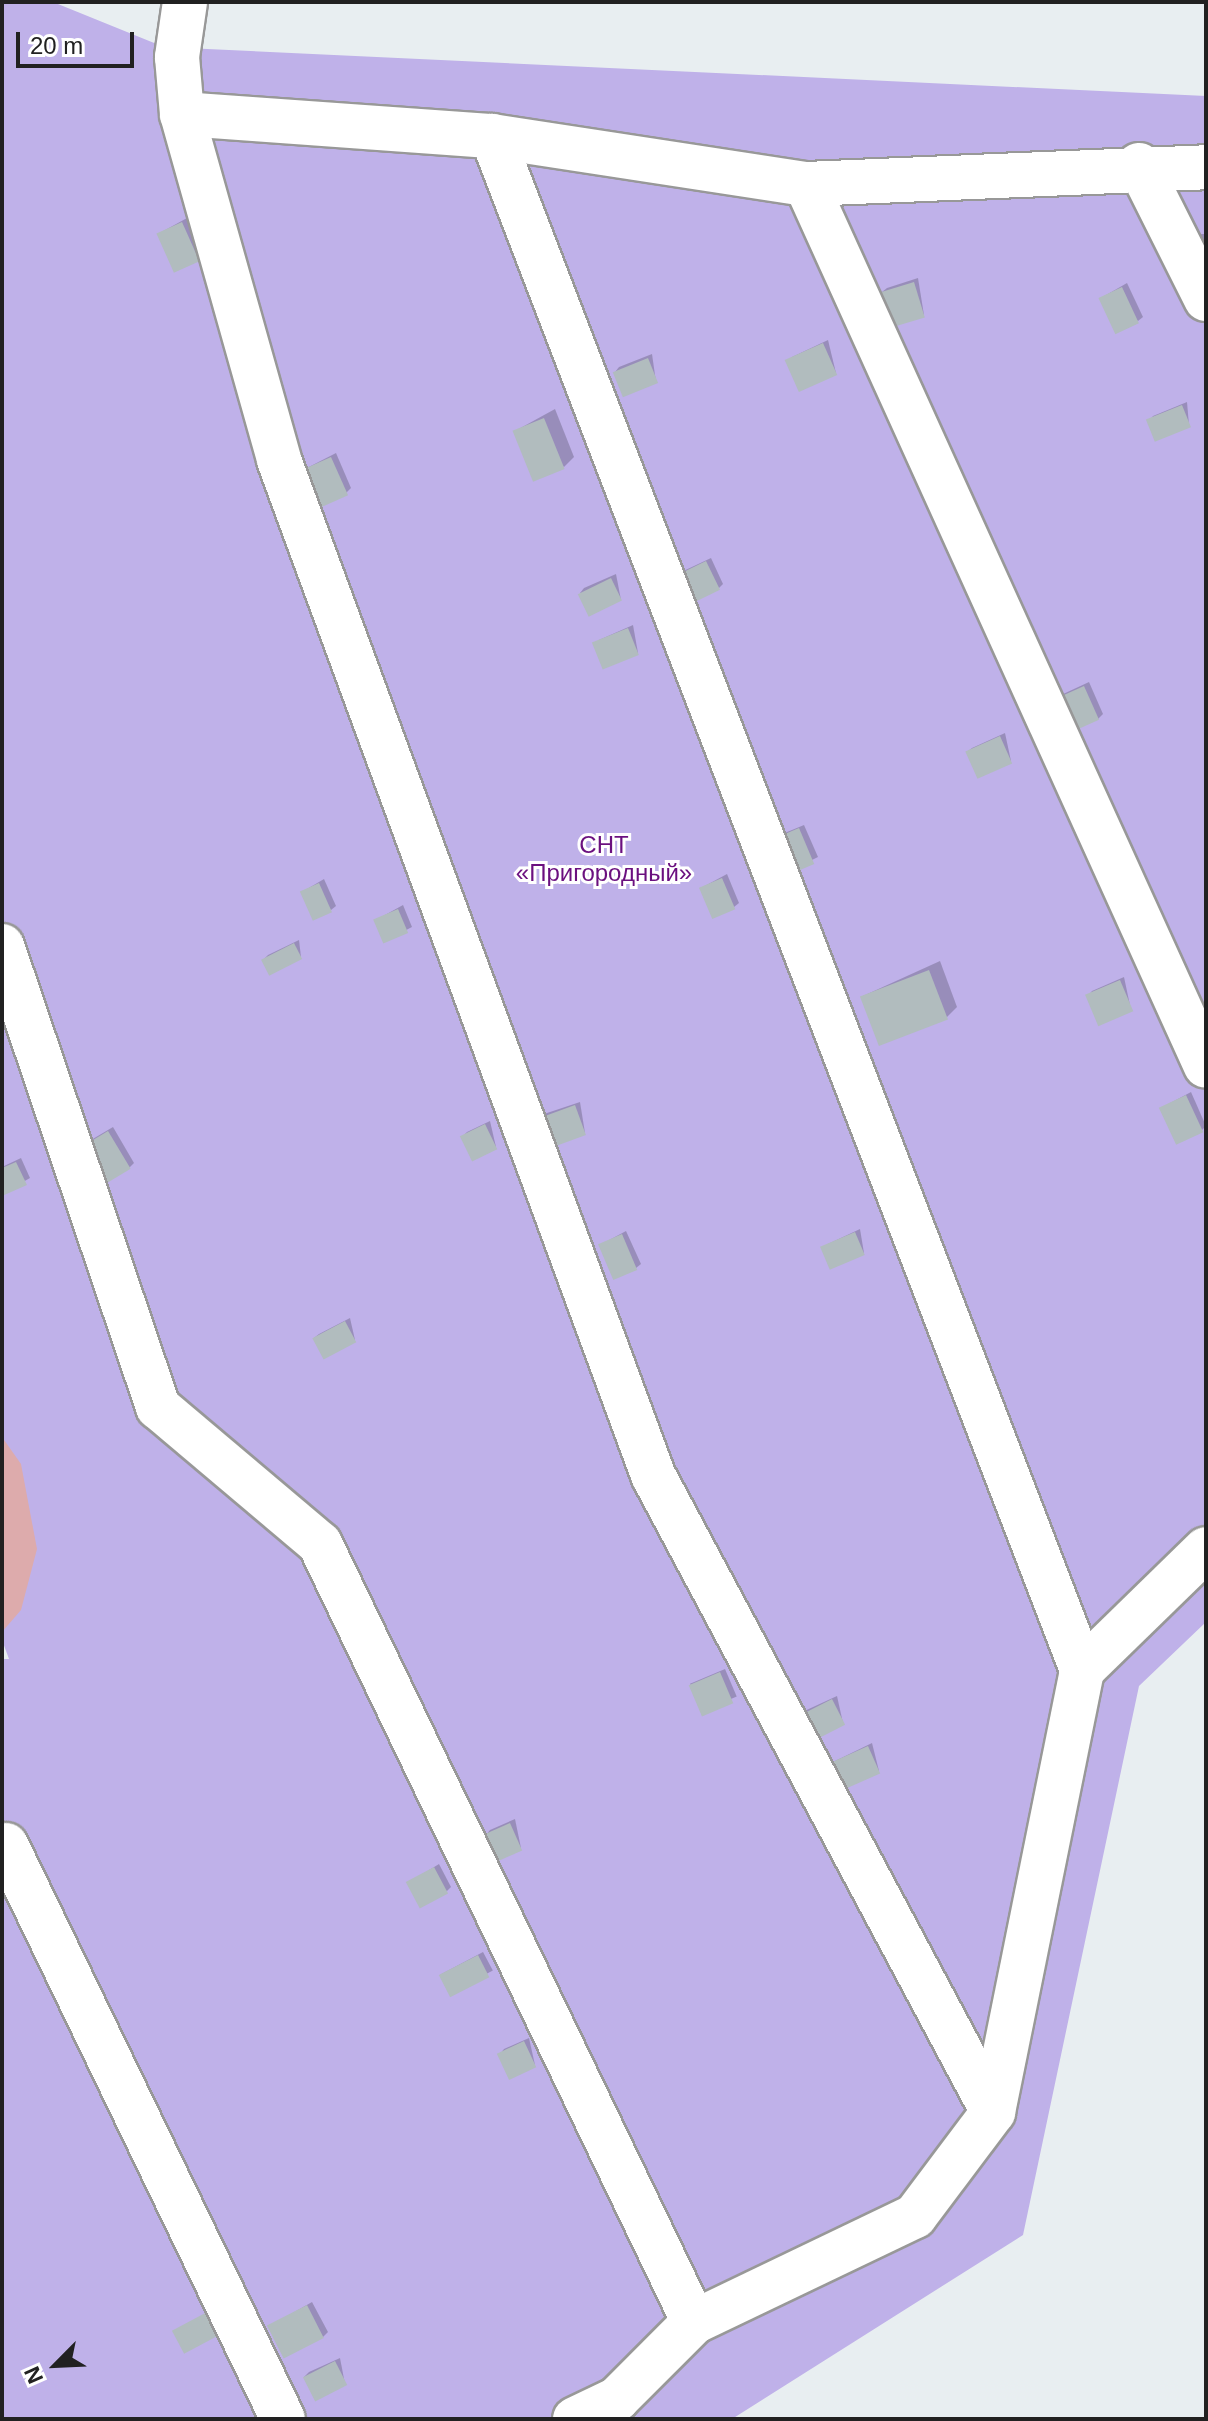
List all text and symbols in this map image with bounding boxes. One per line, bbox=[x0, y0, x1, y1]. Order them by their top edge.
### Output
scale bar bbox=[20, 16, 138, 66]
text: 20 m bbox=[30, 32, 83, 59]
park label: СНТ «Пригородный» bbox=[516, 831, 692, 887]
north arrow bbox=[16, 2325, 96, 2405]
text: N bbox=[19, 2363, 48, 2387]

